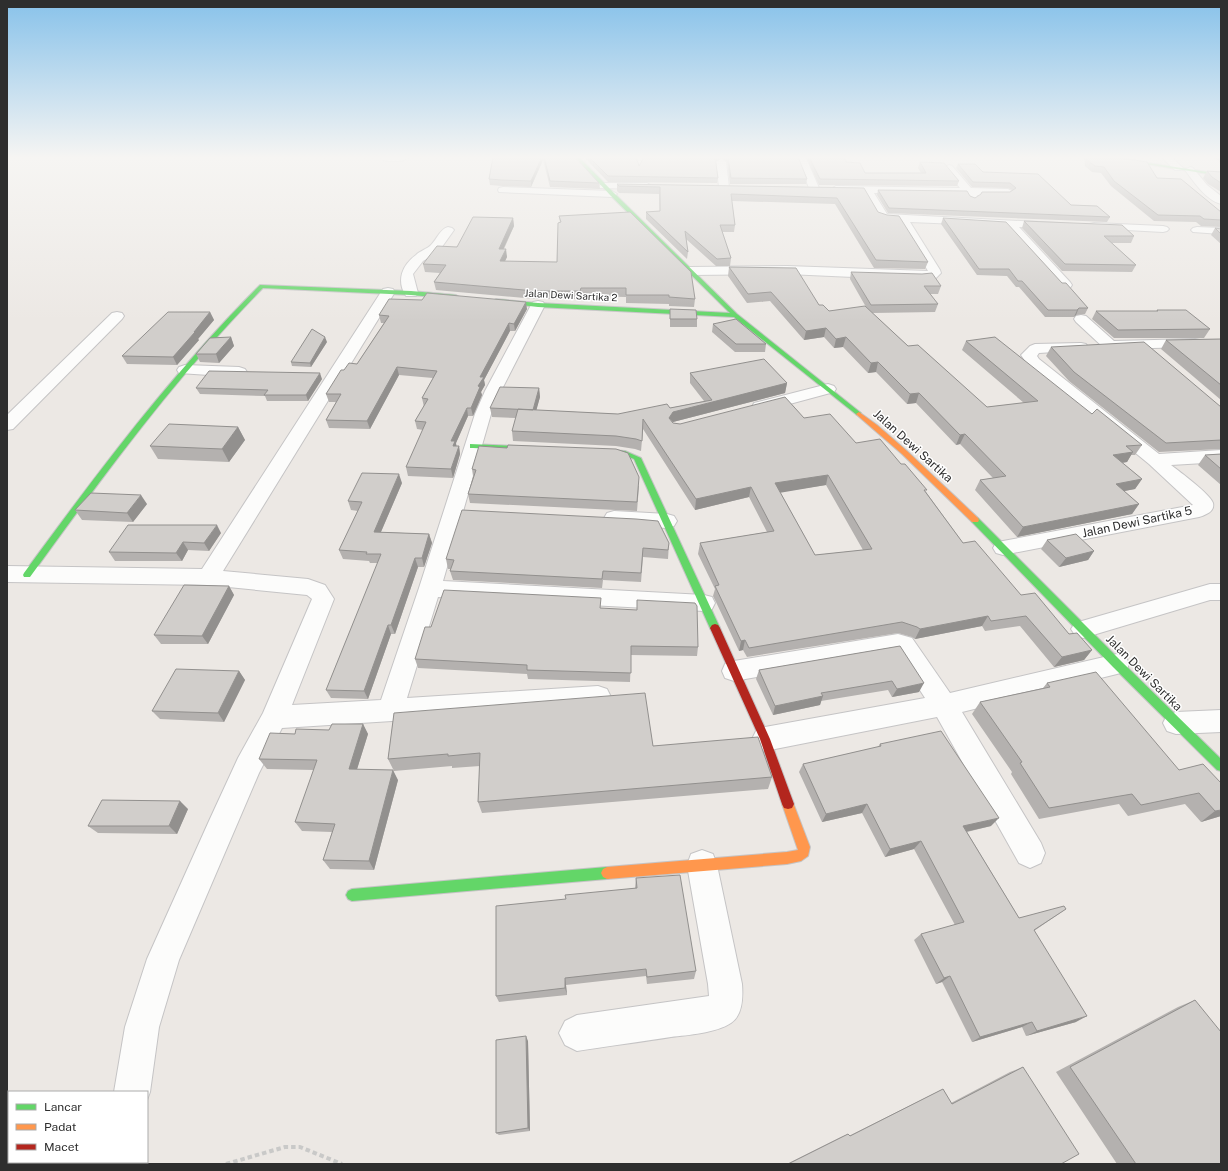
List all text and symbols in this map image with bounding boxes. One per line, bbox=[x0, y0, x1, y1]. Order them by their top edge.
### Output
street label: Jalan Dewi Sartika 2 bbox=[524, 287, 618, 303]
street label: Jalan Dewi Sartika bbox=[871, 407, 955, 485]
street label: Jalan Dewi Sartika 5 bbox=[1081, 503, 1194, 541]
street label: Jalan Dewi Sartika bbox=[1103, 632, 1185, 714]
legend bbox=[8, 1091, 148, 1163]
text: Lancar bbox=[44, 1100, 82, 1114]
text: Padat bbox=[44, 1120, 77, 1134]
text: Macet bbox=[44, 1140, 79, 1154]

